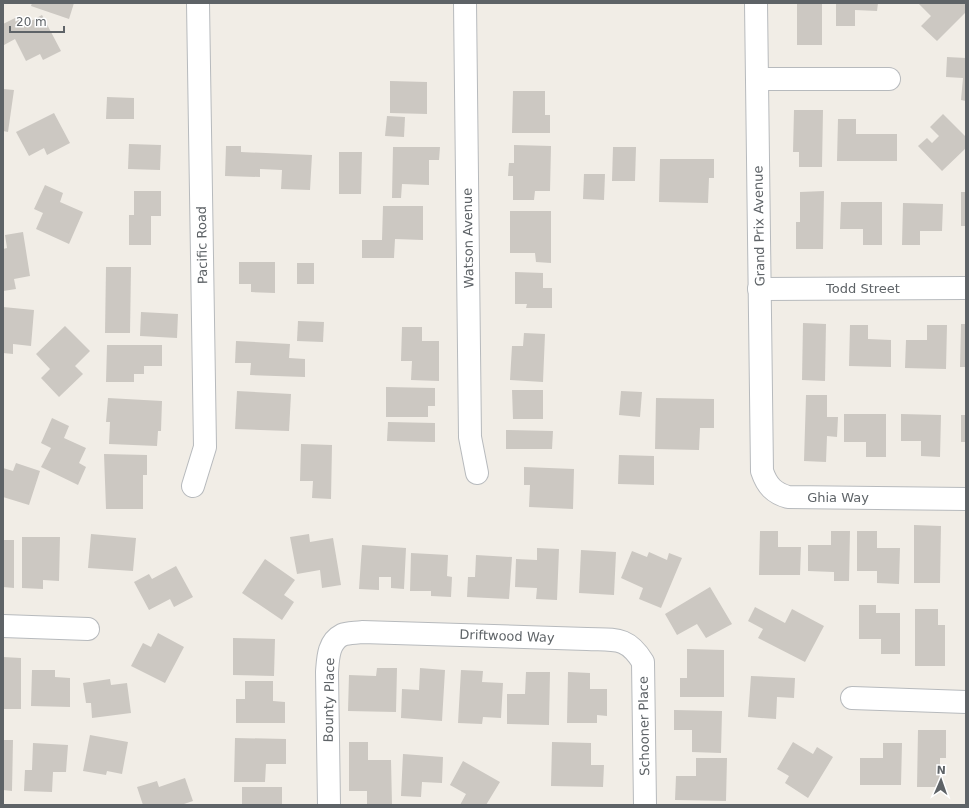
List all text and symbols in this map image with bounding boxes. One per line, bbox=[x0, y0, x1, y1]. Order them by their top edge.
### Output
scale bar bbox=[10, 8, 64, 34]
text: 20 m bbox=[16, 15, 47, 29]
street label: Grand Prix Avenue bbox=[750, 166, 768, 286]
street label: Watson Avenue bbox=[460, 188, 476, 288]
street label: Pacific Road bbox=[194, 206, 210, 284]
street label: Todd Street bbox=[825, 281, 900, 296]
street label: Ghia Way bbox=[807, 490, 869, 505]
street label: Driftwood Way bbox=[459, 627, 555, 645]
street label: Bounty Place bbox=[321, 657, 337, 743]
street label: Schooner Place bbox=[636, 676, 652, 776]
north arrow bbox=[921, 760, 961, 800]
text: N bbox=[936, 764, 946, 777]

